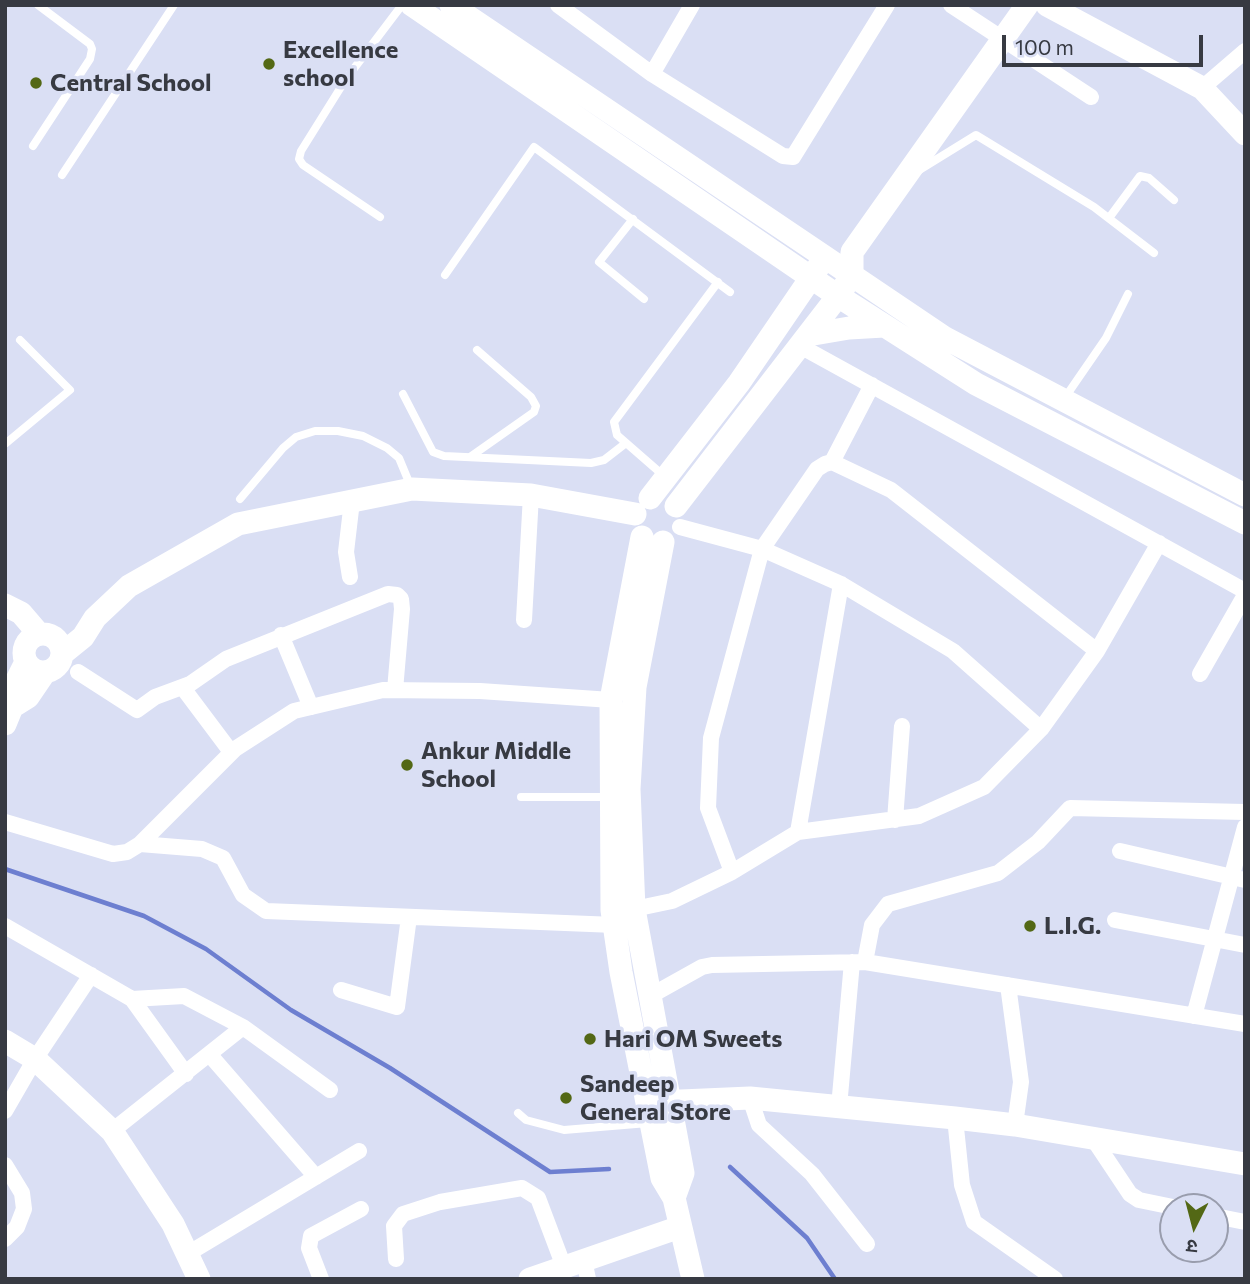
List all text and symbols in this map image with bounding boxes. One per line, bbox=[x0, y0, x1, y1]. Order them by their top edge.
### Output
scale bar bbox=[1005, 21, 1206, 65]
text: 100 m bbox=[1015, 34, 1074, 59]
place label: Excellence school bbox=[283, 36, 398, 92]
marker: Excellence school bbox=[261, 56, 277, 72]
place label: Central School bbox=[50, 69, 212, 97]
marker: Central School bbox=[28, 75, 44, 91]
place label: Ankur Middle School bbox=[421, 737, 571, 793]
marker: Ankur Middle School bbox=[399, 757, 415, 773]
place label: L.I.G. bbox=[1044, 912, 1101, 940]
marker: L.I.G. bbox=[1022, 918, 1038, 934]
place label: Hari OM Sweets bbox=[604, 1025, 782, 1053]
marker: Hari OM Sweets bbox=[582, 1031, 598, 1047]
place label: Sandeep General Store bbox=[580, 1070, 731, 1126]
marker: Sandeep General Store bbox=[558, 1090, 574, 1106]
north arrow bbox=[1159, 1193, 1229, 1263]
text: उ bbox=[1185, 1235, 1199, 1259]

